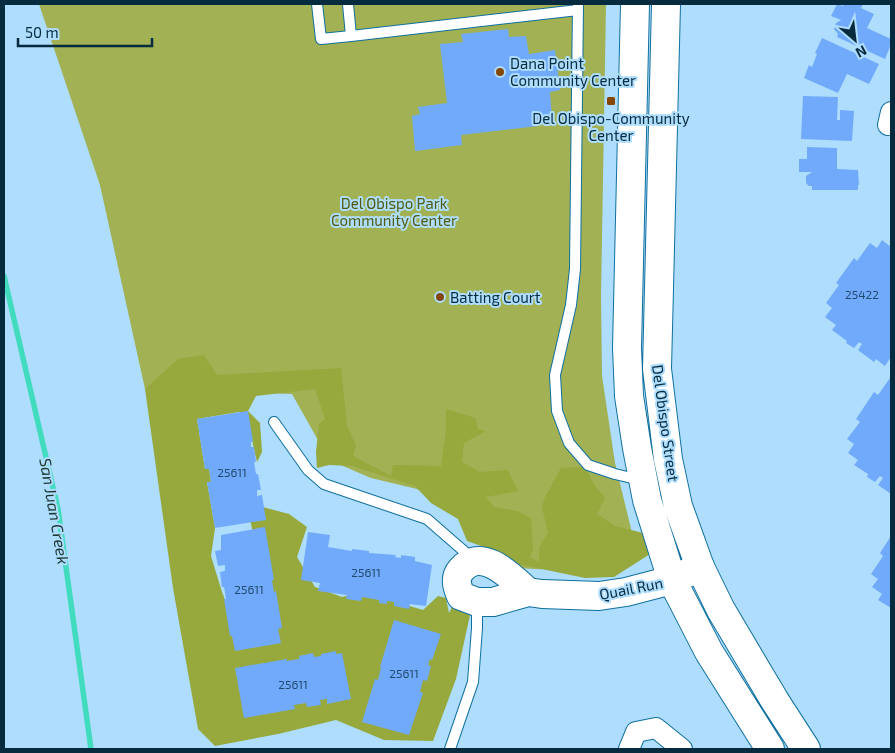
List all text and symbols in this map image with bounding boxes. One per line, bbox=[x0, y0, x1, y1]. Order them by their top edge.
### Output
scale bar bbox=[18, 15, 151, 47]
north arrow bbox=[830, 15, 880, 65]
text: 50 m bbox=[25, 23, 59, 41]
text: N bbox=[853, 42, 870, 62]
place label: Dana Point Community Center bbox=[510, 54, 636, 89]
marker: Dana Point Community Center bbox=[494, 66, 506, 78]
marker: Del Obispo-Community Center bbox=[605, 95, 617, 107]
place label: Del Obispo-Community Center bbox=[532, 109, 690, 144]
park label: Del Obispo Park Community Center bbox=[331, 194, 457, 229]
house number: 25422 bbox=[845, 287, 879, 301]
place label: Batting Court bbox=[450, 288, 541, 306]
marker: Batting Court bbox=[434, 291, 446, 303]
street label: Del Obispo Street bbox=[649, 364, 683, 483]
water label: San Juan Creek bbox=[36, 456, 74, 566]
house number: 25611 bbox=[217, 465, 247, 479]
house number: 25611 bbox=[351, 565, 381, 579]
street label: Quail Run bbox=[598, 573, 665, 604]
house number: 25611 bbox=[234, 582, 264, 596]
house number: 25611 bbox=[389, 666, 419, 680]
house number: 25611 bbox=[278, 677, 308, 691]

